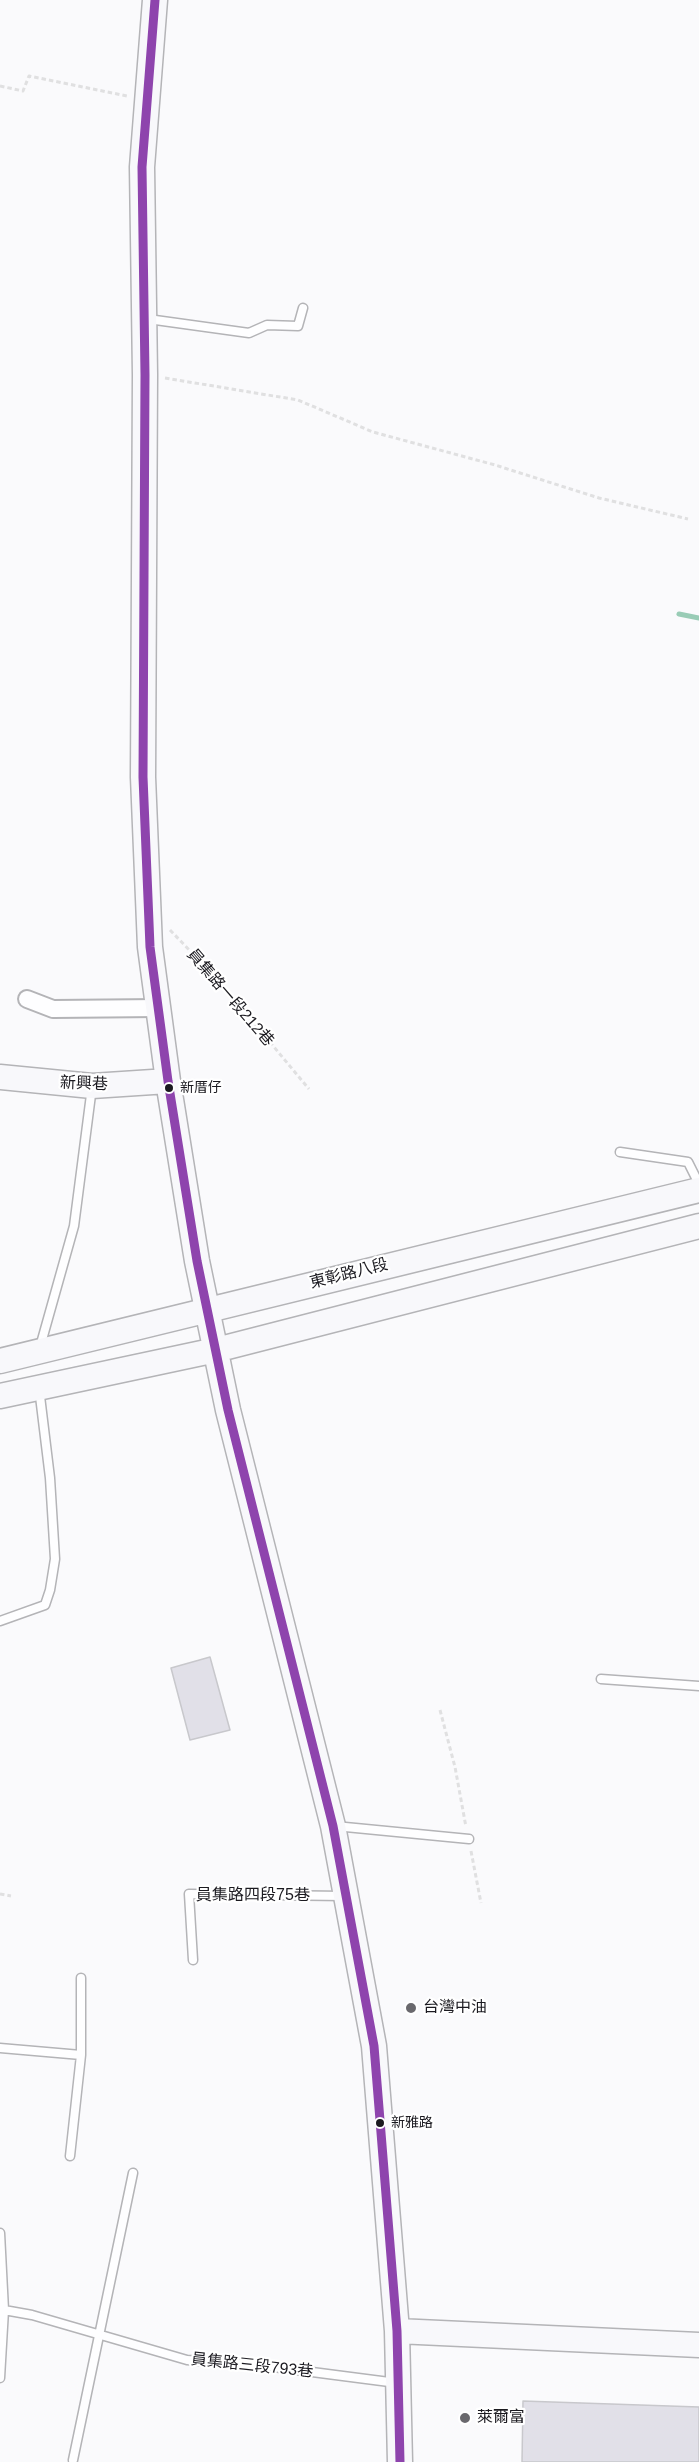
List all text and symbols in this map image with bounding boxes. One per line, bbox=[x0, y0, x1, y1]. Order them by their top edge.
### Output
street label: 員集路一段212巷 bbox=[183, 945, 277, 1051]
street label: 新興巷 bbox=[60, 1074, 108, 1094]
place label: 新厝仔 bbox=[180, 1080, 222, 1096]
marker: 新厝仔 bbox=[163, 1082, 175, 1094]
street label: 東彰路八段 bbox=[308, 1255, 390, 1293]
street label: 員集路四段75巷 bbox=[196, 1886, 310, 1906]
place label: 台灣中油 bbox=[423, 1998, 487, 2018]
marker: 台灣中油 bbox=[404, 2001, 418, 2015]
place label: 新雅路 bbox=[391, 2115, 433, 2131]
marker: 新雅路 bbox=[374, 2117, 386, 2129]
street label: 員集路三段793巷 bbox=[190, 2350, 314, 2382]
place label: 萊爾富 bbox=[477, 2408, 525, 2428]
marker: 萊爾富 bbox=[458, 2411, 472, 2425]

